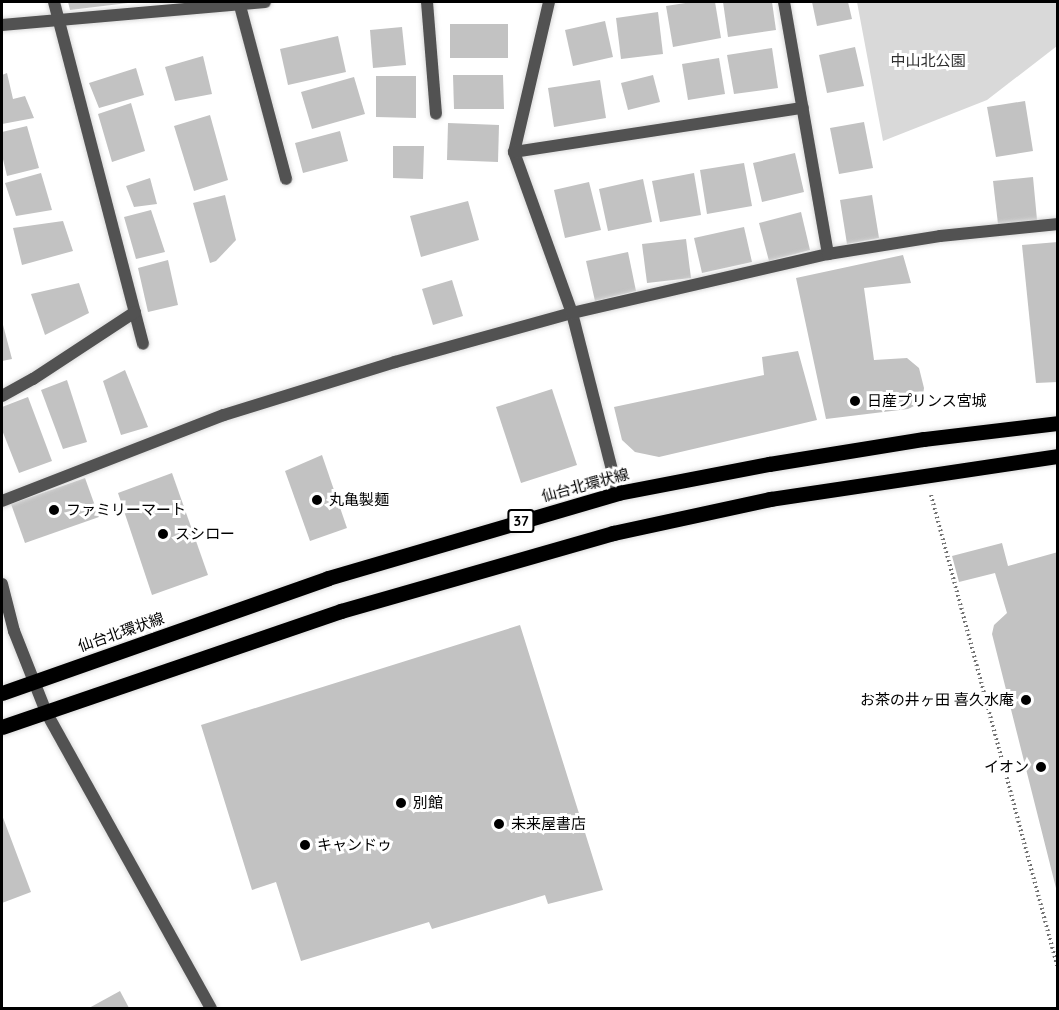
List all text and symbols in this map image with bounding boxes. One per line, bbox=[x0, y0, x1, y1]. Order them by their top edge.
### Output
park label: 中山北公園 bbox=[891, 52, 965, 70]
place label: 日産プリンス宮城 bbox=[867, 392, 987, 410]
marker: 日産プリンス宮城 bbox=[848, 394, 862, 408]
street label: 仙台北環状線 bbox=[539, 465, 631, 505]
place label: 丸亀製麺 bbox=[329, 491, 389, 509]
marker: 丸亀製麺 bbox=[310, 493, 324, 507]
place label: ファミリーマート bbox=[66, 501, 186, 519]
marker: ファミリーマート bbox=[47, 503, 61, 517]
road number: 37 bbox=[506, 510, 536, 532]
place label: スシロー bbox=[175, 525, 235, 543]
marker: スシロー bbox=[156, 527, 170, 541]
street label: 仙台北環状線 bbox=[76, 609, 166, 655]
place label: お茶の井ヶ田 喜久水庵 bbox=[860, 691, 1014, 709]
marker: お茶の井ヶ田 喜久水庵 bbox=[1019, 693, 1033, 707]
place label: イオン bbox=[984, 758, 1029, 776]
marker: イオン bbox=[1034, 760, 1048, 774]
place label: 別館 bbox=[413, 794, 443, 812]
marker: 別館 bbox=[394, 796, 408, 810]
place label: 未来屋書店 bbox=[511, 815, 586, 833]
marker: 未来屋書店 bbox=[492, 817, 506, 831]
place label: キャンドゥ bbox=[317, 836, 392, 854]
marker: キャンドゥ bbox=[298, 838, 312, 852]

